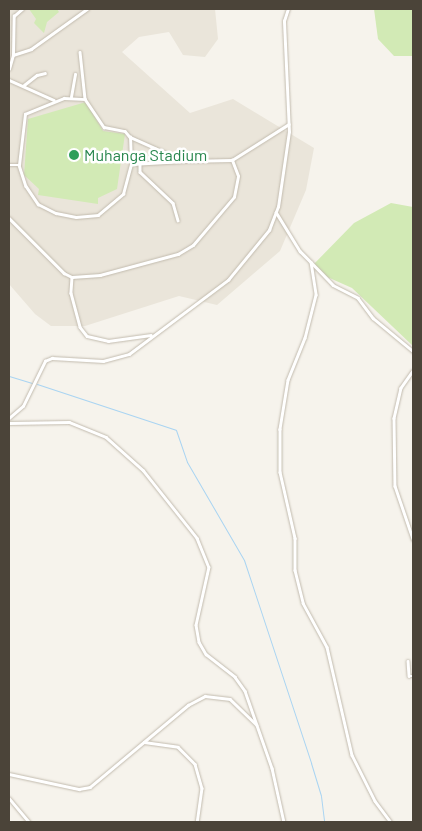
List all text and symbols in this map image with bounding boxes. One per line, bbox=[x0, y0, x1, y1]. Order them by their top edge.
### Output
place label: Muhanga Stadium bbox=[84, 145, 207, 165]
marker: Muhanga Stadium bbox=[68, 149, 80, 161]

